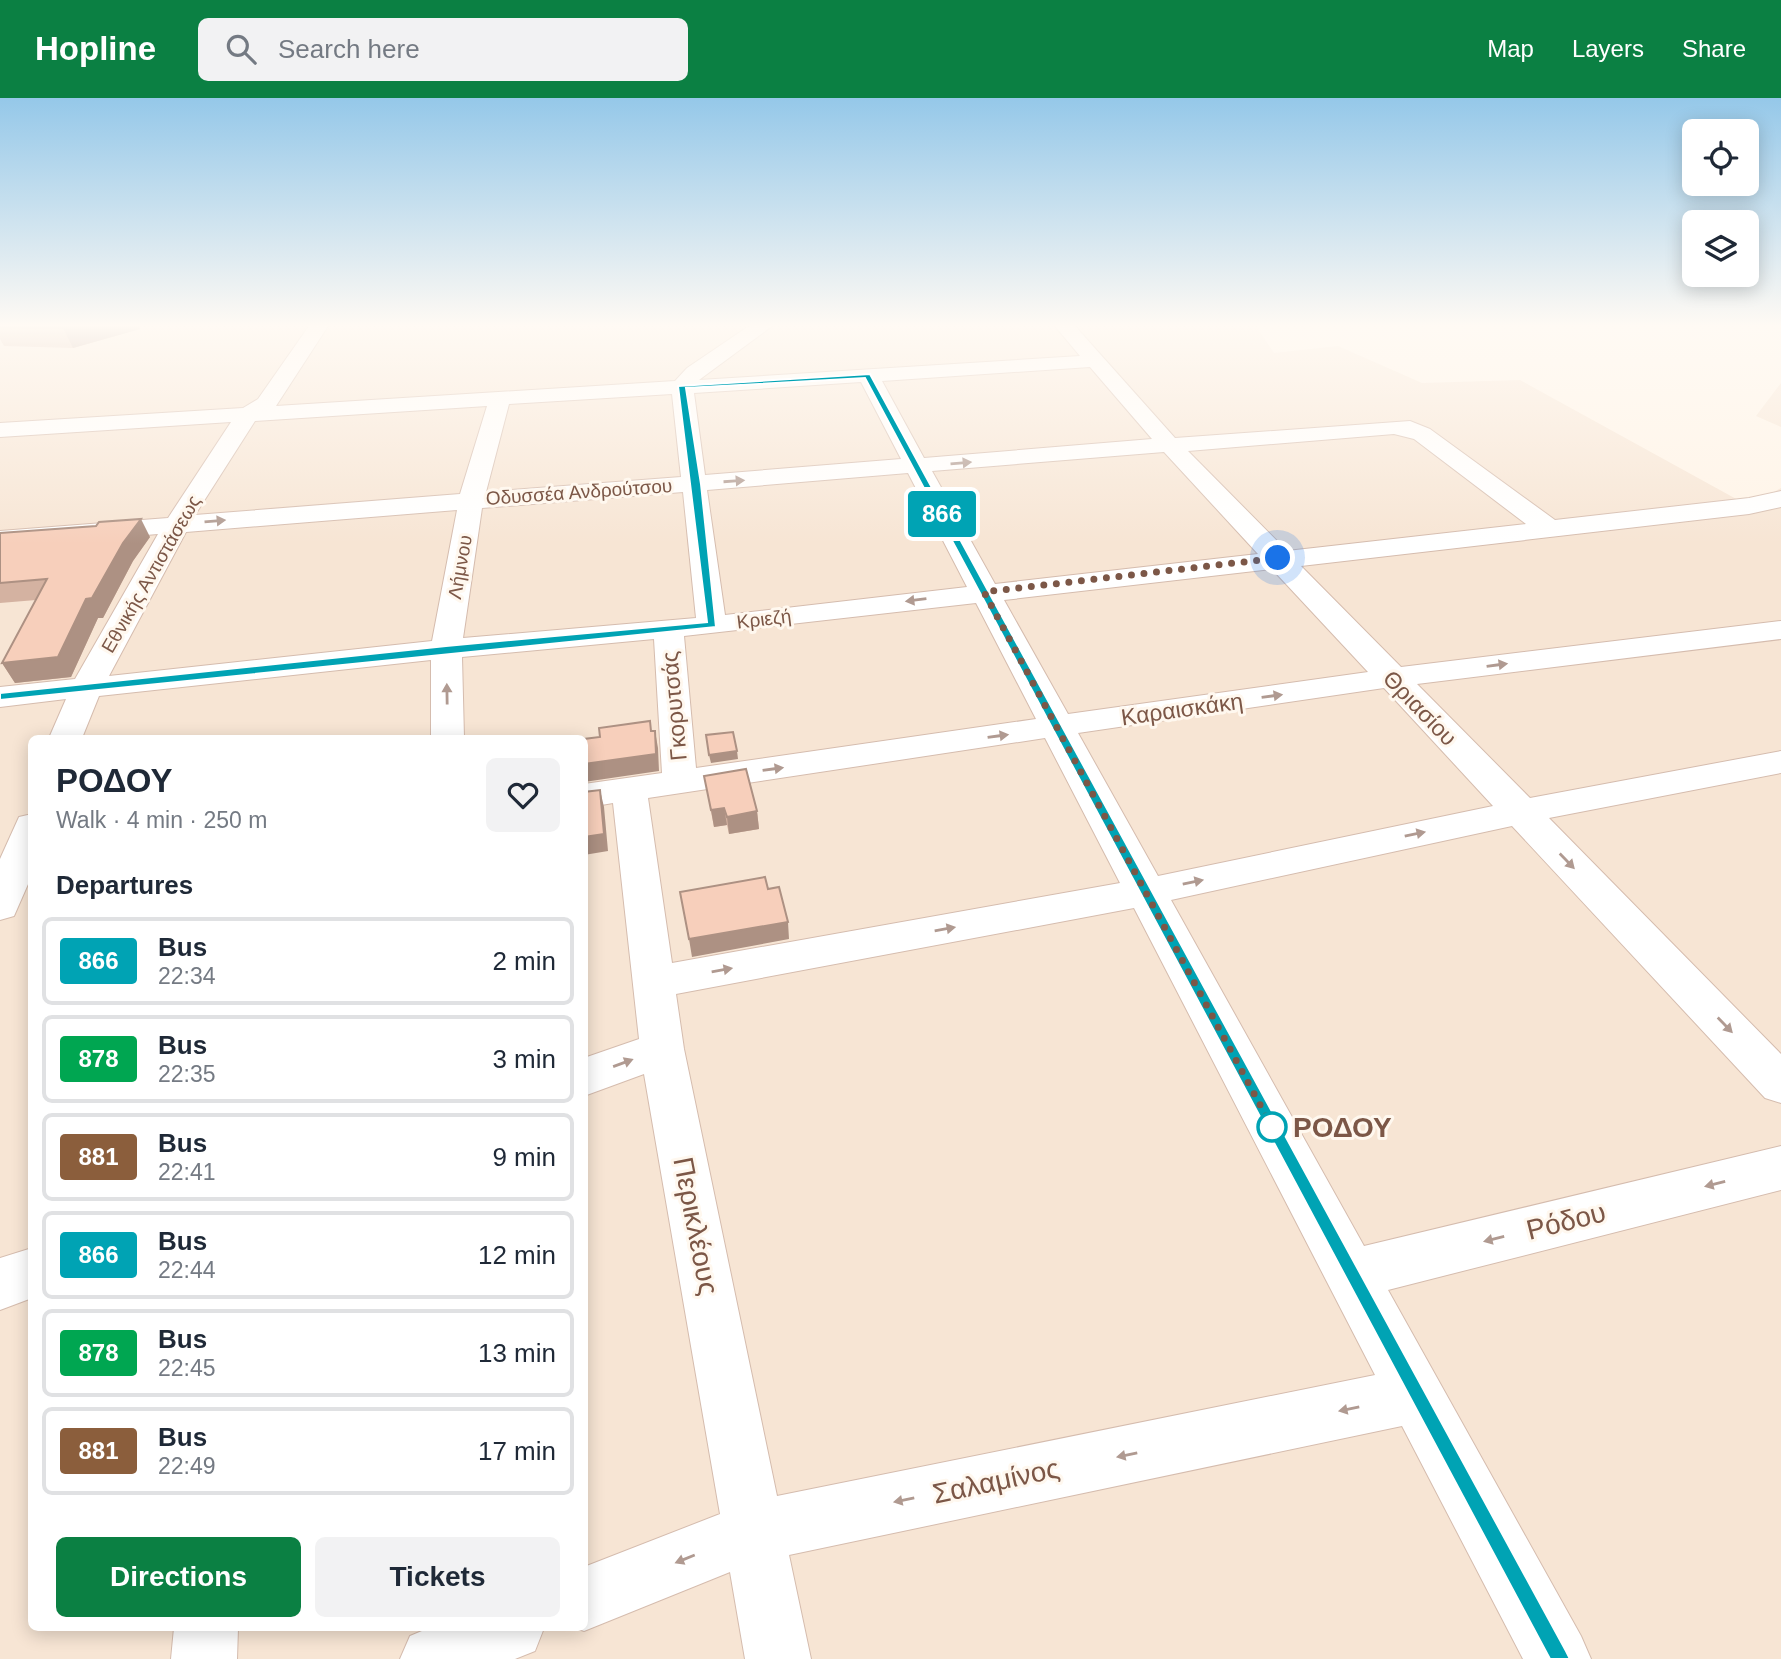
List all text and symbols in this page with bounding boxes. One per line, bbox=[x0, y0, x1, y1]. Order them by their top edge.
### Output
search box bbox=[198, 18, 688, 81]
text: Hopline bbox=[35, 30, 156, 67]
icon: search bbox=[222, 30, 260, 68]
text: Search here bbox=[278, 34, 420, 64]
text: Map bbox=[1487, 35, 1534, 62]
text: Layers bbox=[1572, 35, 1644, 62]
text: Share bbox=[1682, 35, 1746, 62]
map controls bbox=[1682, 119, 1759, 287]
button: locate bbox=[1682, 119, 1759, 196]
button: layers bbox=[1682, 210, 1759, 287]
one-way arrow bbox=[950, 457, 972, 468]
street label: Οδυσσέα Ανδρούτσου bbox=[485, 475, 673, 509]
one-way arrow bbox=[724, 475, 746, 486]
line badge: 866 bbox=[902, 491, 982, 537]
street label: Εθνικής Αντιστάσεως bbox=[97, 492, 205, 656]
text: 866 bbox=[922, 500, 962, 527]
one-way arrow bbox=[204, 515, 226, 526]
street label: Λήμνου bbox=[444, 533, 476, 601]
your location bbox=[1260, 540, 1295, 575]
one-way arrow bbox=[905, 594, 927, 605]
street label: Κριεζή bbox=[736, 605, 792, 633]
street label: Γκορυτσάς bbox=[656, 650, 692, 762]
one-way arrow bbox=[1486, 659, 1508, 670]
street label: Θριασίου bbox=[1378, 665, 1462, 751]
one-way arrow bbox=[442, 682, 453, 704]
street label: Καραισκάκη bbox=[1119, 688, 1245, 730]
one-way arrow bbox=[1261, 690, 1283, 701]
one-way arrow bbox=[988, 731, 1010, 742]
button: heart bbox=[486, 758, 560, 832]
text: ΡΟΔΟΥ bbox=[56, 762, 172, 799]
one-way arrow bbox=[762, 763, 784, 774]
text: Walk · 4 min · 250 m bbox=[56, 807, 267, 833]
one-way arrow bbox=[1404, 829, 1426, 840]
one-way arrow bbox=[1559, 852, 1575, 869]
text: Departures bbox=[56, 870, 193, 900]
one-way arrow bbox=[1182, 876, 1204, 887]
one-way arrow bbox=[934, 923, 956, 934]
text: Bus bbox=[158, 932, 207, 962]
text: 2 min bbox=[492, 946, 556, 976]
text: 866 bbox=[78, 947, 119, 974]
text: 22:34 bbox=[158, 963, 216, 989]
one-way arrow bbox=[711, 964, 733, 975]
one-way arrow bbox=[1716, 1016, 1732, 1033]
text: Bus bbox=[158, 1030, 207, 1060]
text: 3 min bbox=[492, 1044, 556, 1074]
text: 878 bbox=[78, 1045, 119, 1072]
one-way arrow bbox=[613, 1057, 634, 1068]
text: 22:35 bbox=[158, 1061, 216, 1087]
marker: ΡΟΔΟΥ bbox=[1257, 1112, 1287, 1142]
place label: ΡΟΔΟΥ bbox=[1293, 1112, 1392, 1143]
text: Bus bbox=[158, 1128, 207, 1158]
text: 9 min bbox=[492, 1142, 556, 1172]
text: 881 bbox=[78, 1143, 119, 1170]
street label: Περικλέους bbox=[667, 1154, 725, 1298]
text: 22:41 bbox=[158, 1159, 216, 1185]
one-way arrow bbox=[1704, 1179, 1726, 1190]
street label: Ρόδου bbox=[1523, 1196, 1609, 1246]
text: Bus bbox=[158, 1226, 207, 1256]
one-way arrow bbox=[1483, 1234, 1505, 1245]
text: 12 min bbox=[478, 1240, 556, 1270]
text: 866 bbox=[78, 1241, 119, 1268]
text: 22:44 bbox=[158, 1257, 216, 1283]
text: Bus bbox=[158, 1324, 207, 1354]
text: 13 min bbox=[478, 1338, 556, 1368]
text: 878 bbox=[78, 1339, 119, 1366]
text: 22:45 bbox=[158, 1355, 216, 1381]
one-way arrow bbox=[1338, 1403, 1360, 1414]
text: Bus bbox=[158, 1422, 207, 1452]
text: 17 min bbox=[478, 1436, 556, 1466]
text: 881 bbox=[78, 1437, 119, 1464]
one-way arrow bbox=[1116, 1449, 1138, 1460]
street label: Σαλαμίνος bbox=[930, 1452, 1062, 1510]
text: 22:49 bbox=[158, 1453, 216, 1479]
one-way arrow bbox=[893, 1495, 915, 1506]
button: Directions bbox=[56, 1537, 301, 1617]
button: Tickets bbox=[315, 1537, 560, 1617]
one-way arrow bbox=[674, 1553, 695, 1564]

